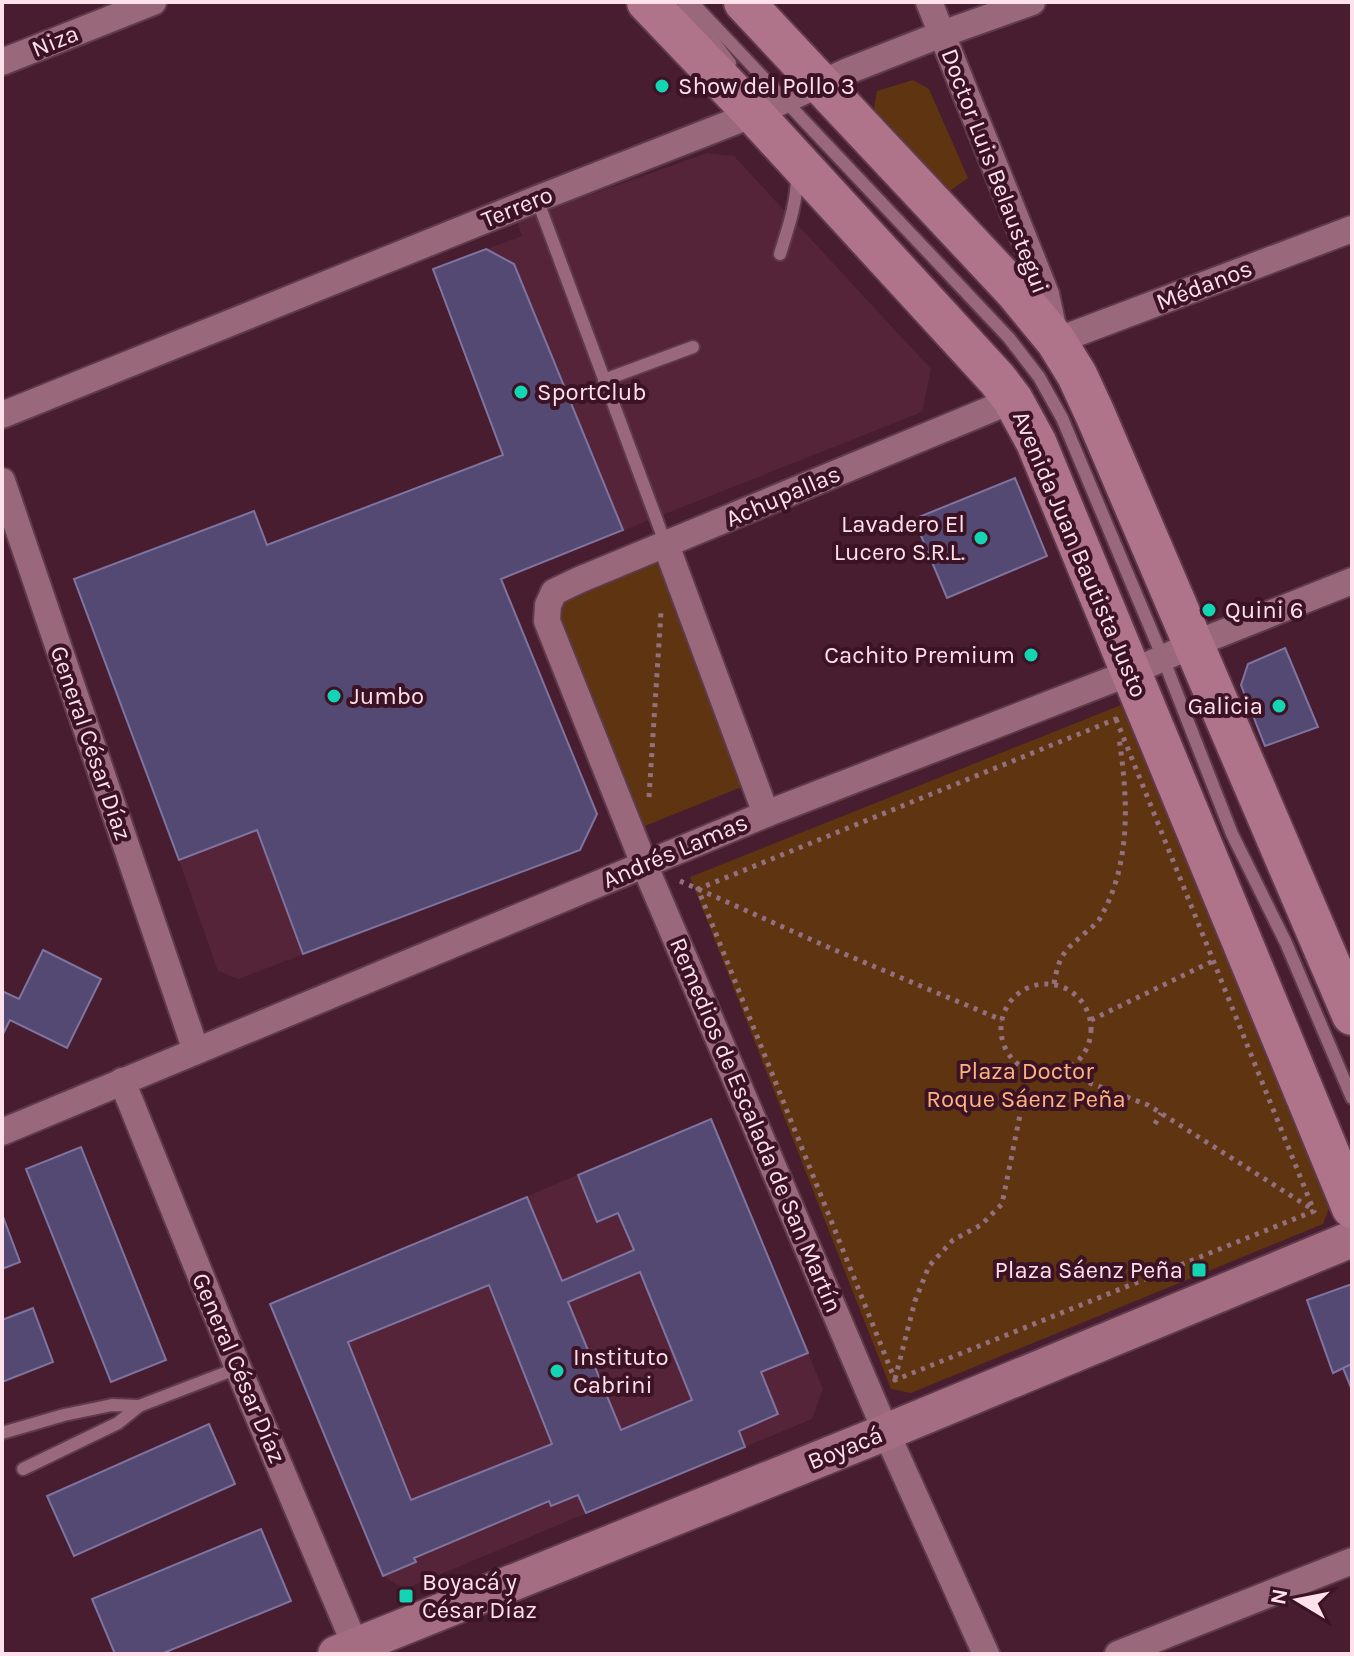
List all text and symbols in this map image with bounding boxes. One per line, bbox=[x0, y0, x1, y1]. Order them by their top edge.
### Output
street label: Niza bbox=[27, 19, 83, 63]
street label: Doctor Luis Belaustegui bbox=[935, 45, 1055, 297]
place label: Show del Pollo 3 bbox=[678, 72, 855, 100]
marker: Show del Pollo 3 bbox=[653, 77, 671, 95]
street label: Terrero bbox=[477, 180, 557, 234]
street label: Médanos bbox=[1152, 254, 1256, 316]
place label: SportClub bbox=[537, 378, 647, 406]
marker: SportClub bbox=[512, 383, 530, 401]
street label: Avenida Juan Bautista Justo bbox=[1007, 407, 1153, 701]
street label: Achupallas bbox=[722, 459, 844, 533]
place label: Lavadero El Lucero S.R.L. bbox=[834, 510, 965, 566]
marker: Lavadero El Lucero S.R.L. bbox=[972, 529, 990, 547]
place label: Quini 6 bbox=[1225, 596, 1303, 624]
marker: Quini 6 bbox=[1200, 601, 1218, 619]
place label: Cachito Premium bbox=[824, 641, 1015, 669]
street label: General César Díaz bbox=[45, 642, 137, 844]
marker: Cachito Premium bbox=[1022, 646, 1040, 664]
place label: Jumbo bbox=[350, 682, 424, 710]
marker: Jumbo bbox=[325, 687, 343, 705]
place label: Galicia bbox=[1188, 692, 1263, 720]
marker: Galicia bbox=[1270, 697, 1288, 715]
street label: Andrés Lamas bbox=[598, 808, 752, 894]
street label: Remedios de Escalada de San Martín bbox=[664, 933, 848, 1317]
park label: Plaza Doctor Roque Sáenz Peña bbox=[926, 1057, 1126, 1113]
place label: Plaza Sáenz Peña bbox=[995, 1256, 1183, 1284]
marker: Plaza Sáenz Peña bbox=[1190, 1261, 1208, 1279]
street label: General César Díaz bbox=[186, 1269, 292, 1467]
place label: Instituto Cabrini bbox=[573, 1343, 669, 1399]
marker: Instituto Cabrini bbox=[548, 1362, 566, 1380]
street label: Boyacá bbox=[804, 1420, 886, 1476]
north arrow bbox=[1258, 1560, 1338, 1640]
place label: Boyacá y César Díaz bbox=[422, 1568, 537, 1624]
marker: Boyacá y César Díaz bbox=[397, 1587, 415, 1605]
text: N bbox=[1265, 1587, 1293, 1607]

